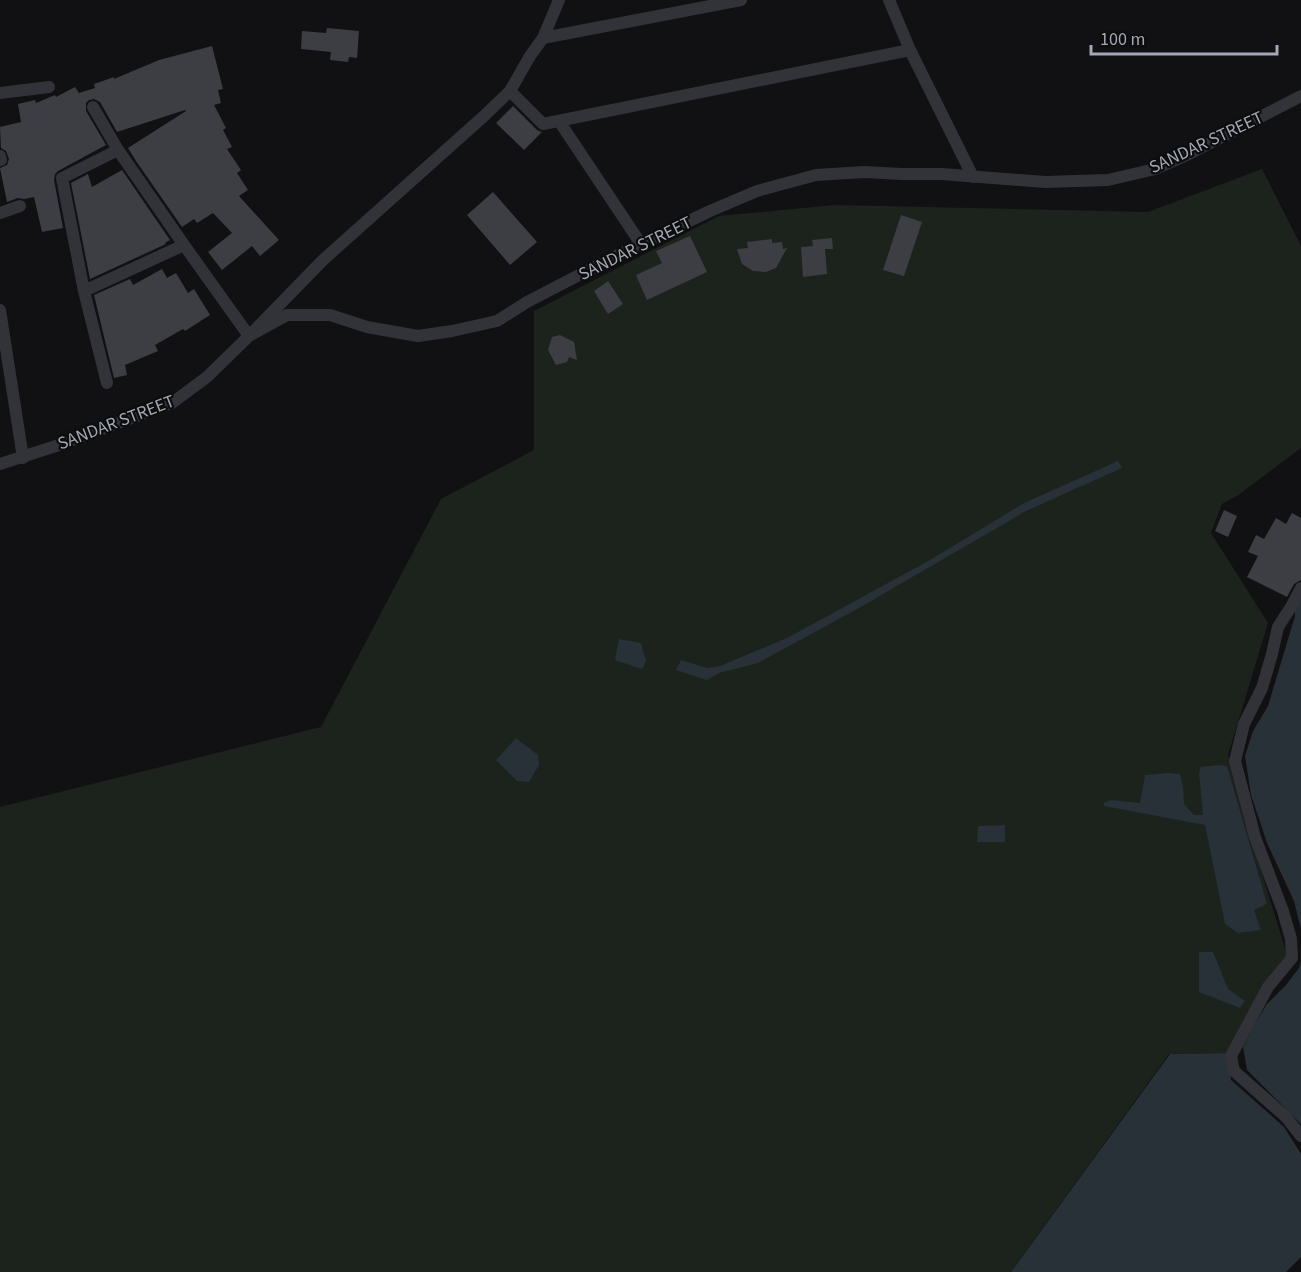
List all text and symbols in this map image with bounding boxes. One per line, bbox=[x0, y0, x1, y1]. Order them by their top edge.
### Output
scale bar bbox=[1091, 18, 1277, 56]
text: 100 m bbox=[1100, 27, 1145, 52]
street label: SANDAR STREET bbox=[1145, 105, 1268, 180]
street label: SANDAR STREET bbox=[574, 210, 696, 287]
street label: SANDAR STREET bbox=[54, 389, 179, 456]

